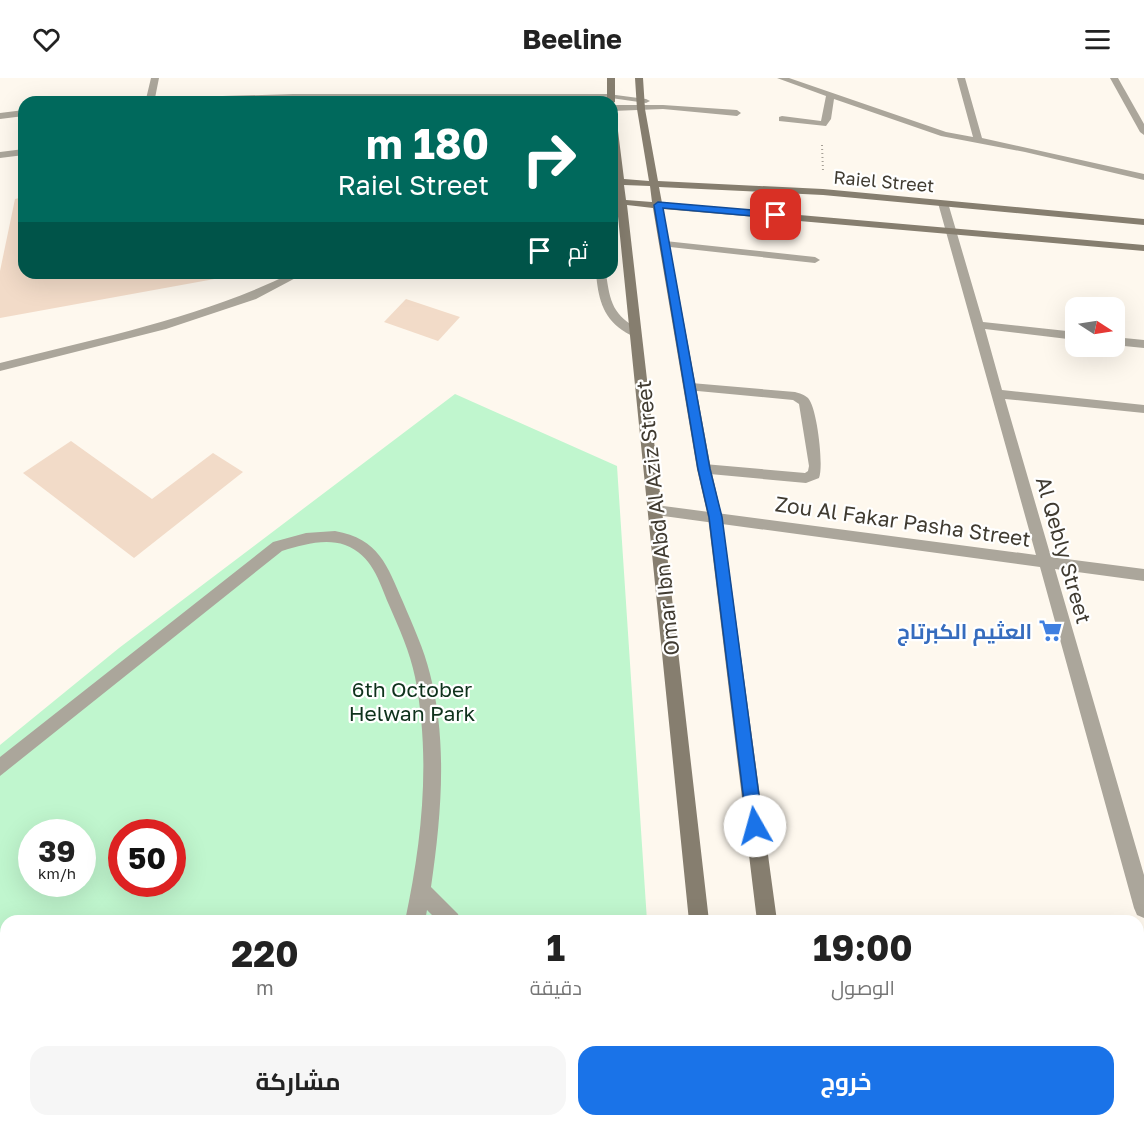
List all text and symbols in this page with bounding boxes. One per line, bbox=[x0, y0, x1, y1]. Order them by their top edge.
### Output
icon: heart bbox=[30, 23, 63, 56]
text: Beeline bbox=[522, 23, 622, 55]
icon: menu bbox=[1081, 23, 1114, 56]
text: 180 m bbox=[366, 118, 489, 168]
icon: right bbox=[510, 120, 588, 198]
street label: Raiel Street bbox=[833, 166, 935, 196]
text: Raiel Street bbox=[337, 169, 489, 201]
pin bbox=[750, 189, 801, 240]
icon: arrive bbox=[759, 198, 792, 231]
icon: arrive bbox=[523, 234, 556, 267]
text: ثم bbox=[568, 237, 588, 264]
north arrow bbox=[1065, 297, 1125, 357]
map controls bbox=[1065, 297, 1125, 357]
street label: Omar Ibn Abd Al Aziz Street bbox=[630, 379, 684, 657]
street label: Al Qebly Street bbox=[1031, 473, 1097, 627]
street label: Zou Al Fakar Pasha Street bbox=[773, 490, 1033, 552]
place label: العثيم الكبرتاج bbox=[897, 618, 1032, 646]
supermarket icon: العثيم الكبرتاج bbox=[1037, 618, 1063, 644]
park label: 6th October Helwan Park bbox=[349, 676, 475, 726]
position arrow bbox=[723, 794, 787, 858]
speed limit sign: 50 bbox=[108, 819, 186, 897]
text: 39 bbox=[38, 833, 76, 869]
text: km/h bbox=[38, 864, 76, 882]
text: 1 bbox=[547, 926, 565, 969]
text: 19:00 bbox=[813, 926, 913, 969]
text: 220 bbox=[231, 932, 299, 975]
text: m bbox=[256, 975, 274, 999]
text: دقيقة bbox=[530, 975, 582, 999]
text: الوصول bbox=[831, 975, 895, 999]
button: مشاركة bbox=[30, 1046, 566, 1115]
button: خروج bbox=[578, 1046, 1114, 1115]

